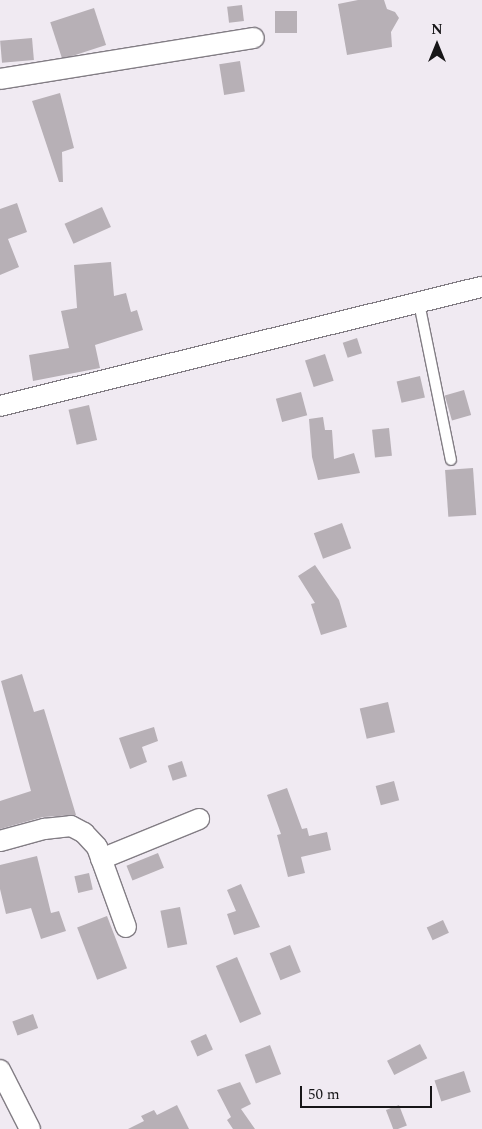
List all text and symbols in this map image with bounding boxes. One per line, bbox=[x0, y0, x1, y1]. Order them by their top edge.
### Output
text: N bbox=[431, 19, 443, 40]
north arrow bbox=[412, 20, 462, 70]
scale bar bbox=[302, 1076, 434, 1108]
text: 50 m bbox=[308, 1083, 340, 1106]

